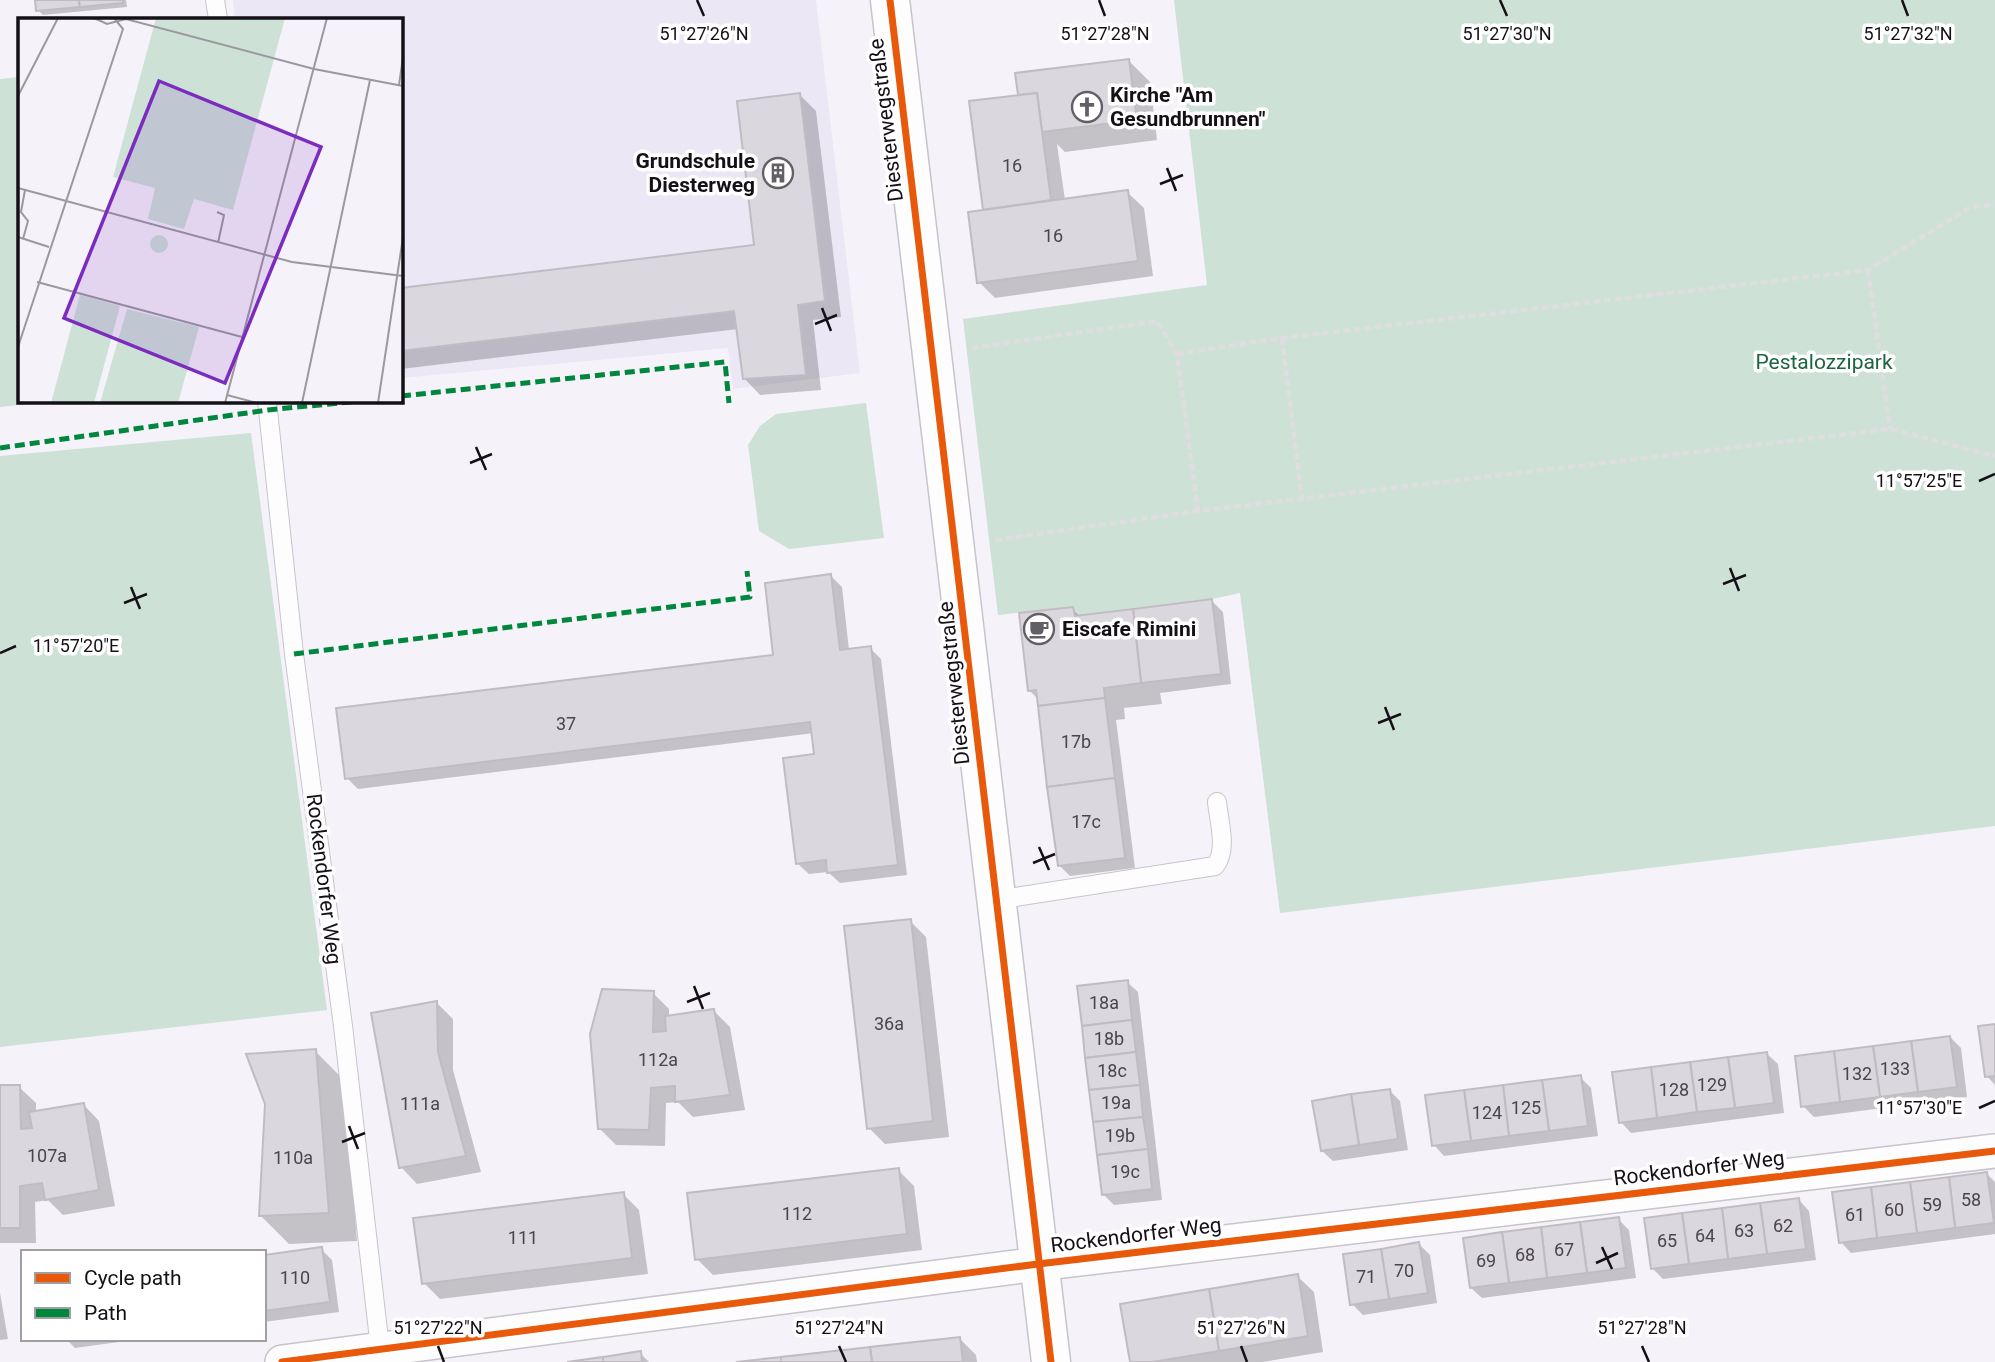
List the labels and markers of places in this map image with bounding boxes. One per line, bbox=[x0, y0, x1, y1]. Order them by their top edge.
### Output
place label: Kirche "Am Gesundbrunnen" bbox=[1110, 83, 1266, 131]
church icon: Kirche "Am Gesundbrunnen" bbox=[1070, 90, 1104, 124]
place label: Grundschule Diesterweg bbox=[635, 149, 755, 197]
building icon: Grundschule Diesterweg bbox=[761, 156, 795, 190]
cafe icon: Eiscafe Rimini bbox=[1022, 612, 1056, 646]
place label: Eiscafe Rimini bbox=[1062, 617, 1196, 641]

